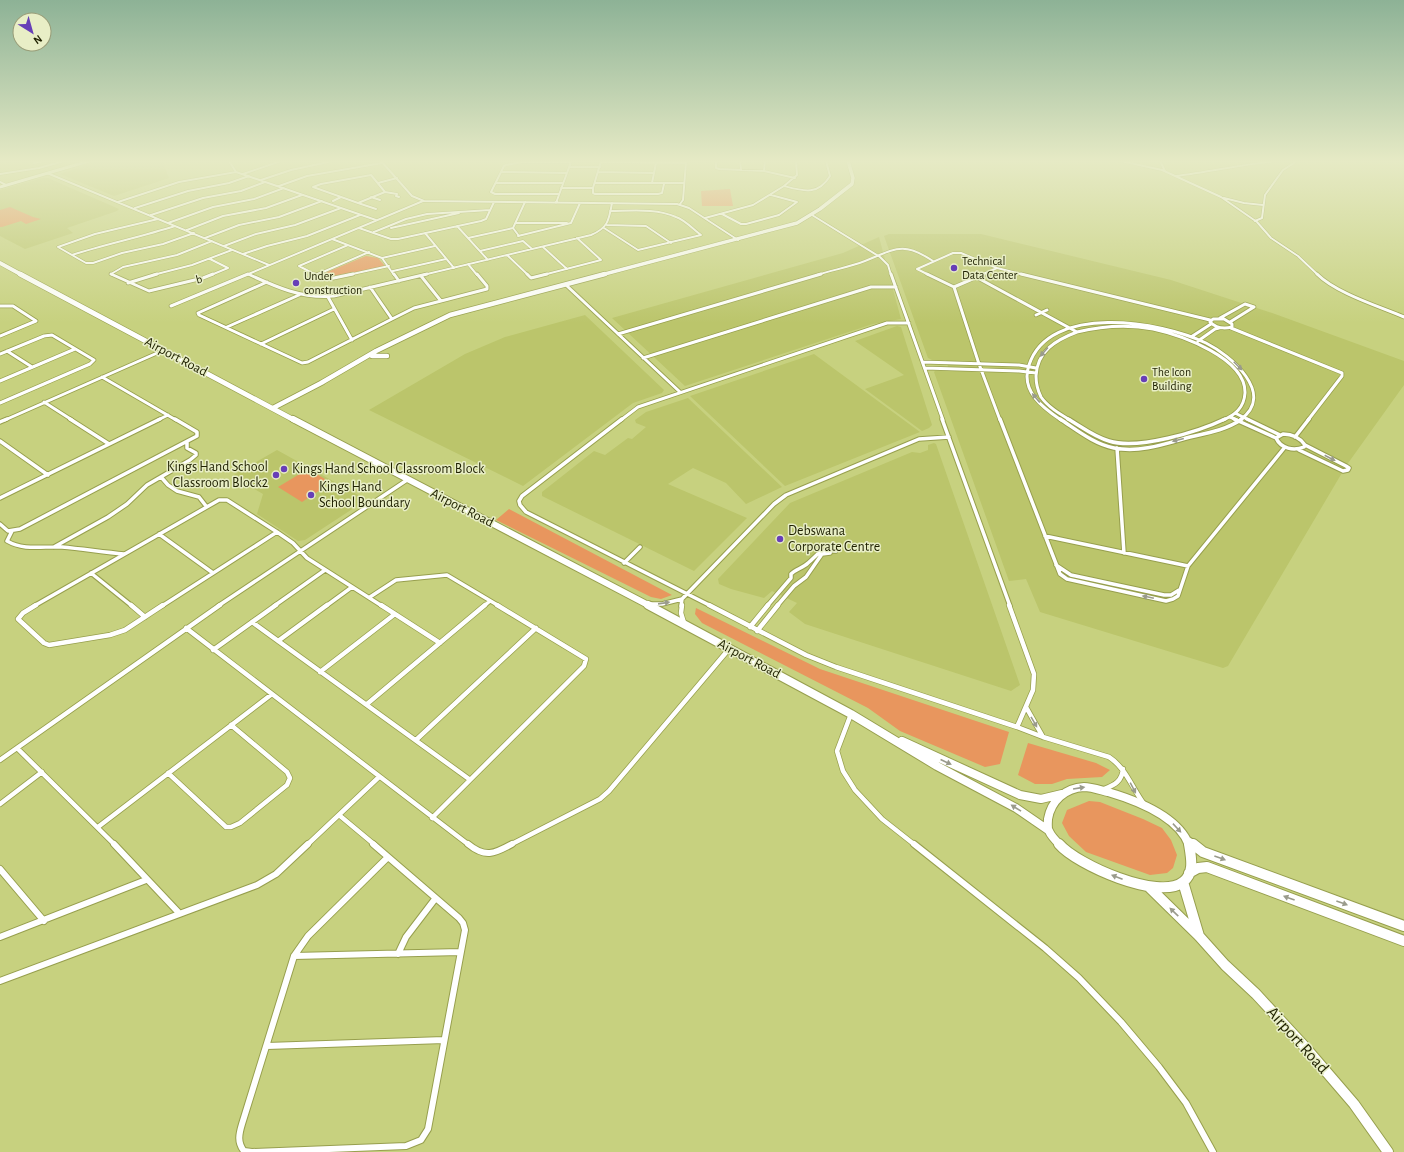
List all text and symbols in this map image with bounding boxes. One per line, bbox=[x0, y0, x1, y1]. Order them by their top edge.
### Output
north arrow bbox=[12, 12, 52, 52]
text: N bbox=[31, 33, 44, 46]
place label: Technical Data Center bbox=[962, 255, 1018, 281]
marker: Technical Data Center bbox=[949, 263, 959, 273]
place label: Under construction bbox=[304, 270, 362, 296]
street label: b bbox=[194, 272, 204, 286]
marker: Under construction bbox=[291, 278, 301, 288]
street label: Airport Road bbox=[142, 335, 210, 379]
one-way arrow bbox=[1040, 347, 1049, 357]
one-way arrow bbox=[1233, 361, 1243, 371]
place label: The Icon Building bbox=[1152, 366, 1192, 392]
marker: The Icon Building bbox=[1139, 374, 1149, 384]
one-way arrow bbox=[1032, 393, 1041, 404]
one-way arrow bbox=[1171, 438, 1184, 444]
one-way arrow bbox=[1324, 455, 1336, 461]
place label: Kings Hand School Classroom Block2 bbox=[167, 460, 268, 490]
place label: Kings Hand School Classroom Block bbox=[292, 462, 485, 476]
marker: Kings Hand School Classroom Block bbox=[279, 464, 289, 474]
marker: Kings Hand School Classroom Block2 bbox=[271, 470, 281, 480]
place label: Kings Hand School Boundary bbox=[319, 480, 410, 510]
street label: Airport Road bbox=[428, 486, 496, 530]
marker: Kings Hand School Boundary bbox=[306, 490, 316, 500]
place label: Debswana Corporate Centre bbox=[788, 524, 880, 554]
marker: Debswana Corporate Centre bbox=[775, 534, 785, 544]
one-way arrow bbox=[1141, 594, 1154, 600]
one-way arrow bbox=[658, 600, 670, 606]
street label: Airport Road bbox=[715, 637, 783, 681]
one-way arrow bbox=[1031, 716, 1038, 728]
one-way arrow bbox=[940, 759, 951, 765]
one-way arrow bbox=[1130, 782, 1137, 794]
one-way arrow bbox=[1073, 785, 1085, 791]
one-way arrow bbox=[1011, 804, 1021, 812]
one-way arrow bbox=[1172, 823, 1182, 833]
one-way arrow bbox=[1215, 856, 1227, 862]
one-way arrow bbox=[1110, 873, 1122, 879]
one-way arrow bbox=[1282, 894, 1294, 900]
one-way arrow bbox=[1337, 901, 1349, 907]
one-way arrow bbox=[1169, 907, 1179, 917]
street label: Airport Road bbox=[1264, 1003, 1332, 1077]

